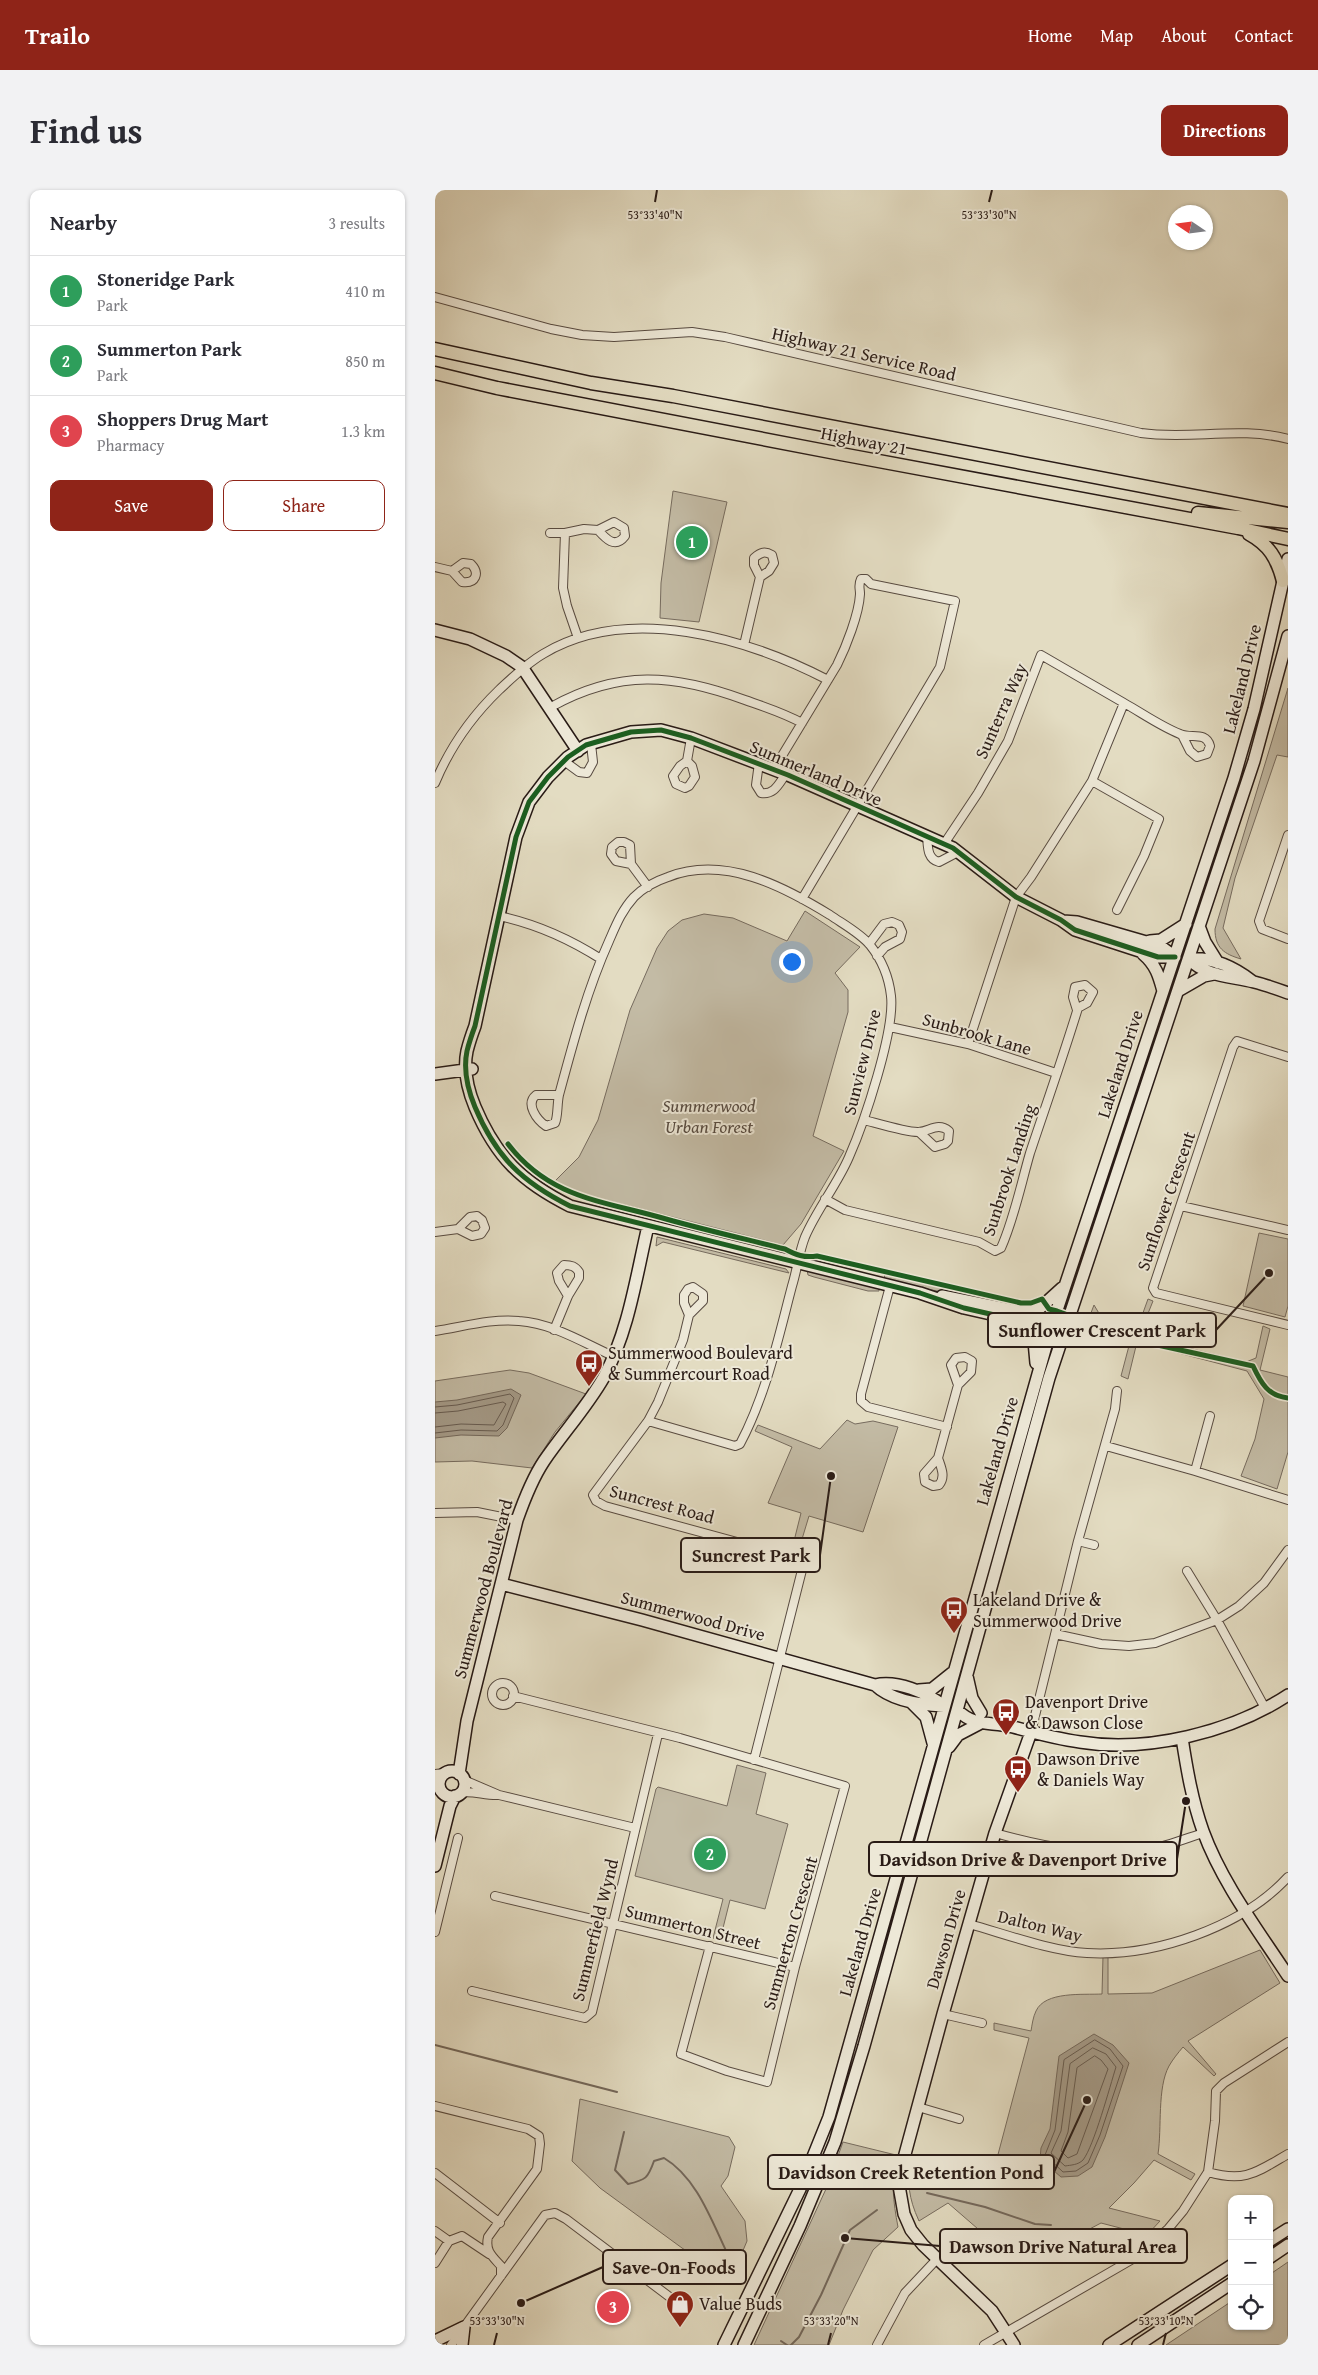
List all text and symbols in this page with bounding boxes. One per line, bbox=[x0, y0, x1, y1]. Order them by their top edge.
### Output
text: Trailo bbox=[25, 18, 90, 53]
text: Home bbox=[1028, 22, 1072, 49]
text: Map bbox=[1100, 22, 1133, 49]
text: About bbox=[1161, 22, 1207, 49]
text: Contact bbox=[1235, 22, 1293, 49]
text: Find us bbox=[30, 105, 143, 156]
button: Directions bbox=[1161, 105, 1288, 156]
north arrow bbox=[1168, 205, 1213, 250]
text: 53°33'40"N bbox=[627, 206, 683, 223]
text: 53°33'30"N bbox=[961, 206, 1017, 223]
text: Nearby bbox=[50, 207, 117, 238]
text: 3 results bbox=[328, 211, 385, 235]
text: Stoneridge Park bbox=[97, 265, 234, 293]
text: 1 bbox=[62, 279, 70, 303]
text: 410 m bbox=[345, 279, 385, 303]
text: Park bbox=[97, 293, 128, 317]
street label: Highway 21 Service Road bbox=[769, 319, 959, 388]
text: Summerton Park bbox=[97, 335, 242, 363]
text: 2 bbox=[62, 349, 70, 373]
text: 850 m bbox=[345, 349, 385, 373]
text: Park bbox=[97, 363, 128, 387]
text: Shoppers Drug Mart bbox=[97, 405, 269, 433]
text: 3 bbox=[62, 419, 70, 443]
text: 1.3 km bbox=[341, 419, 385, 443]
street label: Highway 21 bbox=[819, 419, 910, 462]
text: Pharmacy bbox=[97, 433, 164, 457]
button: Save bbox=[50, 480, 213, 531]
button: Share bbox=[223, 480, 385, 531]
pin: 1 bbox=[676, 523, 708, 561]
street label: Lakeland Drive bbox=[1215, 621, 1268, 737]
street label: Sunterra Way bbox=[967, 658, 1034, 763]
street label: Summerland Drive bbox=[746, 732, 887, 813]
your location bbox=[779, 949, 805, 975]
street label: Sunbrook Lane bbox=[919, 1005, 1035, 1062]
street label: Sunview Drive bbox=[835, 1006, 888, 1118]
street label: Lakeland Drive bbox=[1089, 1006, 1150, 1121]
park label: Summerwood Urban Forest bbox=[662, 1092, 756, 1140]
street label: Sunbrook Landing bbox=[974, 1100, 1043, 1239]
street label: Sunflower Crescent bbox=[1129, 1127, 1202, 1274]
callout: Sunflower Crescent Park bbox=[988, 1313, 1216, 1347]
text: Sunflower Crescent Park bbox=[998, 1316, 1206, 1344]
place label: Summerwood Boulevard & Summercourt Road bbox=[608, 1339, 793, 1387]
bus stop icon: Summerwood Boulevard & Summercourt Road bbox=[574, 1348, 604, 1387]
street label: Lakeland Drive bbox=[968, 1393, 1025, 1508]
street label: Suncrest Road bbox=[607, 1477, 718, 1531]
street label: Summerwood Boulevard bbox=[446, 1496, 520, 1682]
callout: Suncrest Park bbox=[681, 1538, 820, 1572]
text: Suncrest Park bbox=[692, 1541, 810, 1569]
street label: Summerwood Drive bbox=[618, 1583, 768, 1648]
place label: Lakeland Drive & Summerwood Drive bbox=[973, 1586, 1122, 1634]
bus stop icon: Lakeland Drive & Summerwood Drive bbox=[939, 1595, 969, 1634]
place label: Davenport Drive & Dawson Close bbox=[1025, 1688, 1148, 1736]
bus stop icon: Davenport Drive & Dawson Close bbox=[991, 1697, 1021, 1736]
place label: Dawson Drive & Daniels Way bbox=[1037, 1745, 1144, 1793]
bus stop icon: Dawson Drive & Daniels Way bbox=[1003, 1754, 1033, 1793]
pin: 2 bbox=[694, 1835, 726, 1873]
callout: Davidson Drive & Davenport Drive bbox=[869, 1842, 1177, 1876]
text: Davidson Drive & Davenport Drive bbox=[879, 1845, 1167, 1873]
street label: Summerton Crescent bbox=[755, 1852, 825, 2013]
street label: Summerfield Wynd bbox=[564, 1856, 625, 2004]
street label: Lakeland Drive bbox=[831, 1884, 888, 1999]
street label: Dawson Drive bbox=[918, 1886, 973, 1992]
street label: Summerton Street bbox=[622, 1897, 764, 1957]
street label: Dalton Way bbox=[995, 1902, 1085, 1949]
callout: Davidson Creek Retention Pond bbox=[768, 2155, 1054, 2189]
text: Davidson Creek Retention Pond bbox=[778, 2158, 1044, 2186]
map controls bbox=[1228, 2195, 1273, 2330]
button: + bbox=[1228, 2195, 1273, 2240]
callout: Dawson Drive Natural Area bbox=[940, 2229, 1187, 2263]
text: Dawson Drive Natural Area bbox=[949, 2232, 1177, 2260]
button: − bbox=[1228, 2240, 1273, 2285]
callout: Save-On-Foods bbox=[603, 2250, 746, 2284]
text: Save-On-Foods bbox=[612, 2253, 736, 2281]
button: locate bbox=[1228, 2285, 1273, 2330]
pin: 3 bbox=[597, 2288, 629, 2326]
shop icon: Value Buds bbox=[665, 2289, 695, 2328]
place label: Value Buds bbox=[699, 2290, 782, 2317]
text: 53°33'30"N bbox=[469, 2312, 525, 2329]
text: 53°33'20"N bbox=[803, 2312, 859, 2329]
text: 53°33'10"N bbox=[1138, 2312, 1194, 2329]

